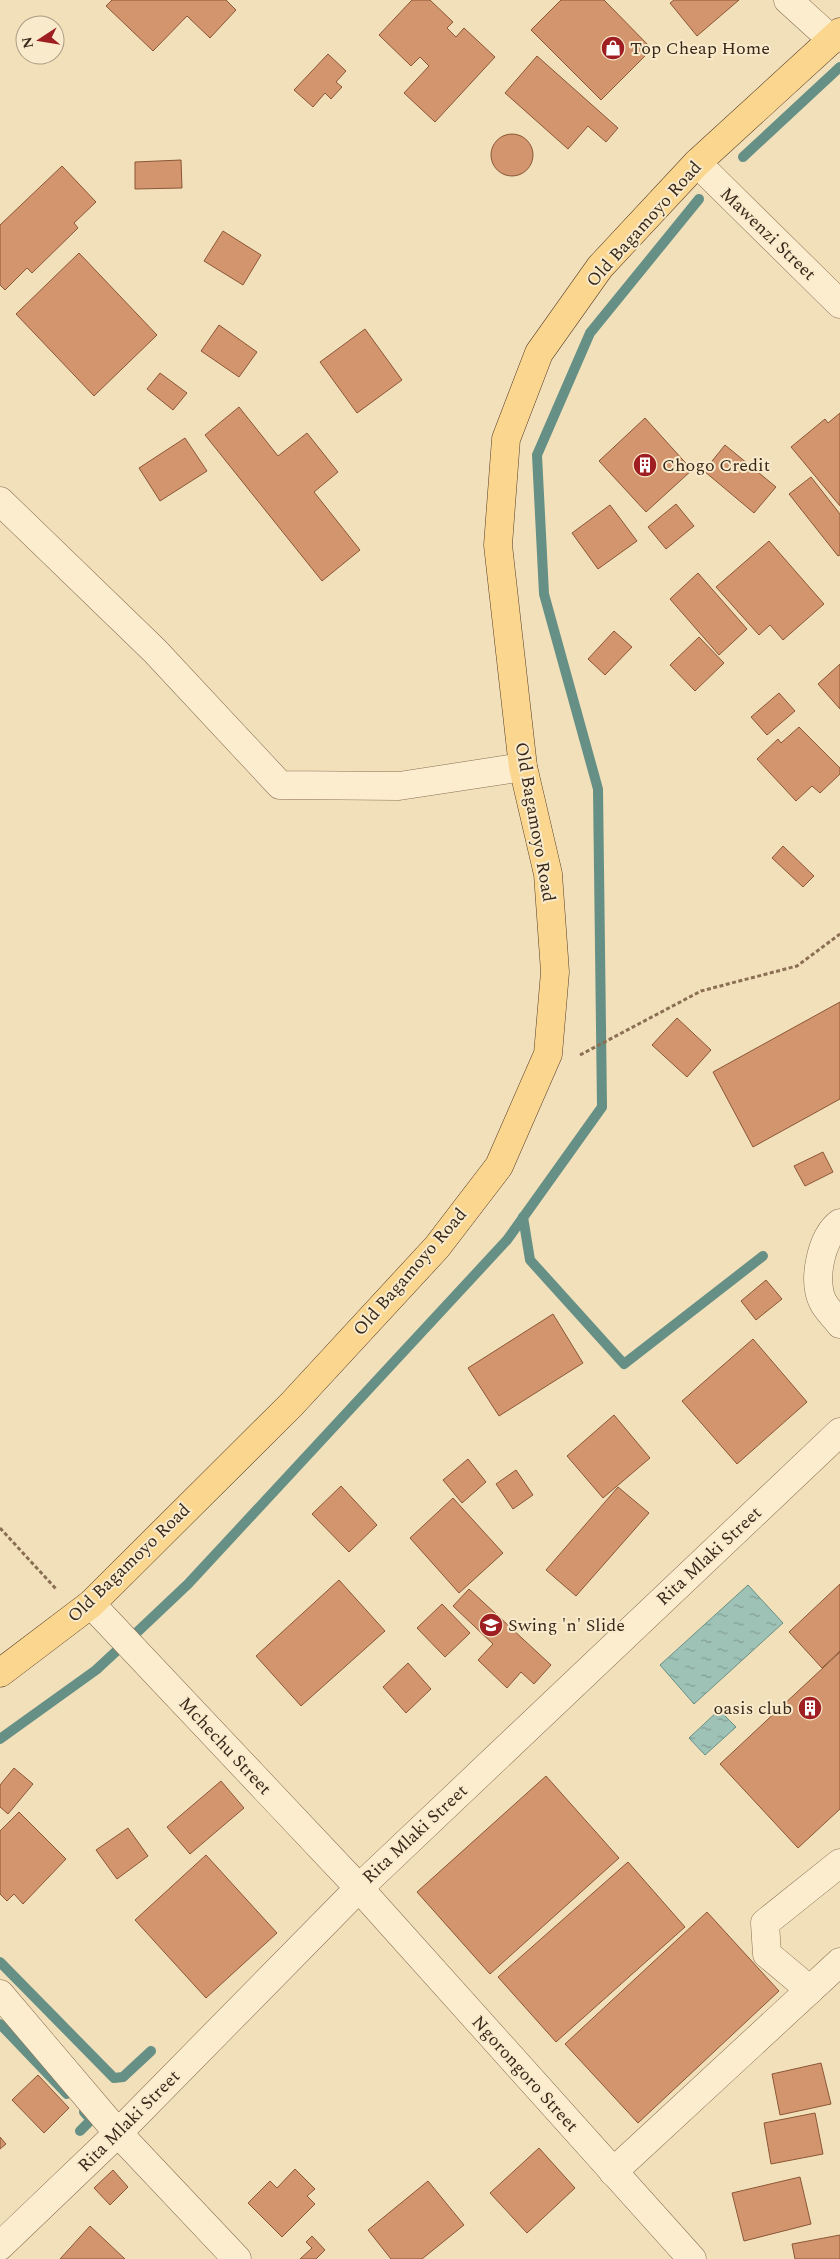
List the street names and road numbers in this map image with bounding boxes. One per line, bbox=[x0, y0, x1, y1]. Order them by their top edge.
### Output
street label: Old Bagamoyo Road bbox=[580, 155, 708, 293]
street label: Mawenzi Street bbox=[714, 181, 822, 287]
street label: Old Bagamoyo Road bbox=[508, 740, 562, 904]
street label: Old Bagamoyo Road bbox=[347, 1202, 473, 1342]
street label: Old Bagamoyo Road bbox=[61, 1497, 197, 1629]
street label: Rita Mlaki Street bbox=[650, 1500, 768, 1612]
street label: Mchechu Street bbox=[172, 1691, 278, 1801]
street label: Rita Mlaki Street bbox=[356, 1778, 474, 1890]
street label: Ngorongoro Street bbox=[465, 2010, 585, 2138]
street label: Rita Mlaki Street bbox=[72, 2064, 186, 2178]

